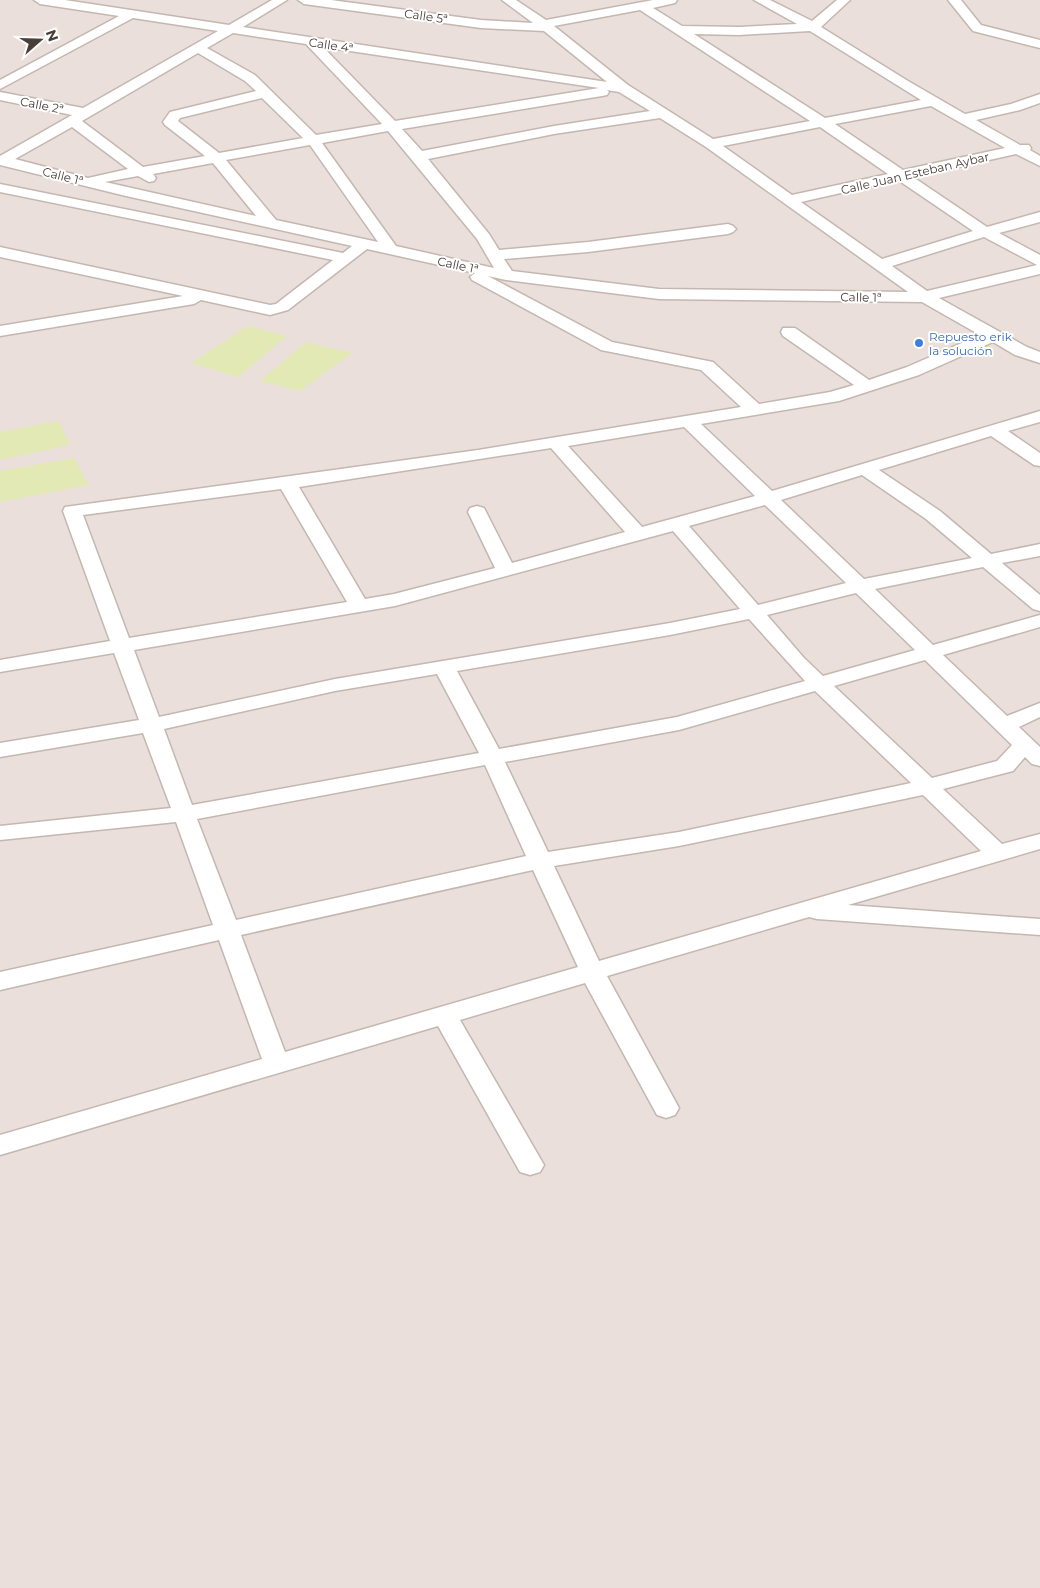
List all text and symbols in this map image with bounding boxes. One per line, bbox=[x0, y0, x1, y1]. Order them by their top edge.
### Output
street label: Calle 5ª bbox=[403, 6, 449, 26]
north arrow bbox=[15, 15, 65, 65]
text: N bbox=[42, 27, 63, 44]
street label: Calle 4ª bbox=[308, 34, 354, 56]
street label: Calle 2ª bbox=[19, 93, 65, 117]
street label: Calle Juan Esteban Aybar bbox=[839, 149, 991, 197]
street label: Calle 1ª bbox=[41, 164, 85, 188]
street label: Calle 1ª bbox=[436, 253, 480, 277]
street label: Calle 1ª bbox=[840, 289, 882, 305]
place label: Repuesto erik la solución bbox=[929, 329, 1013, 358]
marker: Repuesto erik la solución bbox=[913, 337, 925, 349]

